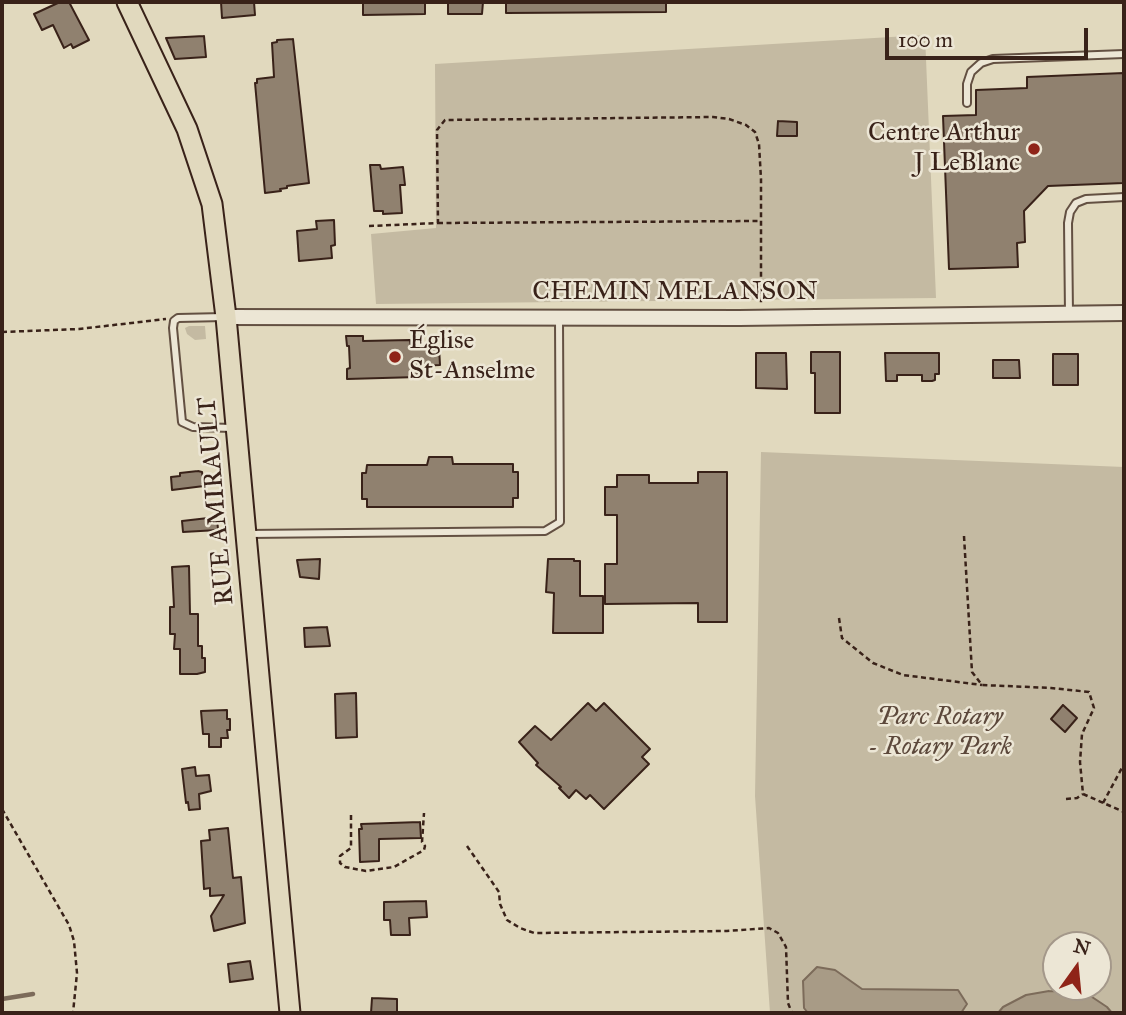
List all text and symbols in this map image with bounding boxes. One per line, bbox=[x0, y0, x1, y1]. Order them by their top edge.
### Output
scale bar bbox=[888, 14, 1091, 58]
text: 100 m bbox=[898, 27, 953, 53]
place label: Centre Arthur J LeBlanc bbox=[868, 118, 1020, 180]
marker: Centre Arthur J LeBlanc bbox=[1026, 141, 1042, 157]
street label: CHEMIN MELANSON bbox=[532, 277, 818, 309]
place label: Église St-Anselme bbox=[409, 326, 535, 388]
marker: Église St-Anselme bbox=[387, 349, 403, 365]
street label: RUE AMIRAULT bbox=[192, 395, 242, 607]
park label: Parc Rotary - Rotary Park bbox=[868, 702, 1012, 764]
north arrow bbox=[1042, 931, 1112, 1001]
text: N bbox=[1071, 934, 1093, 960]

